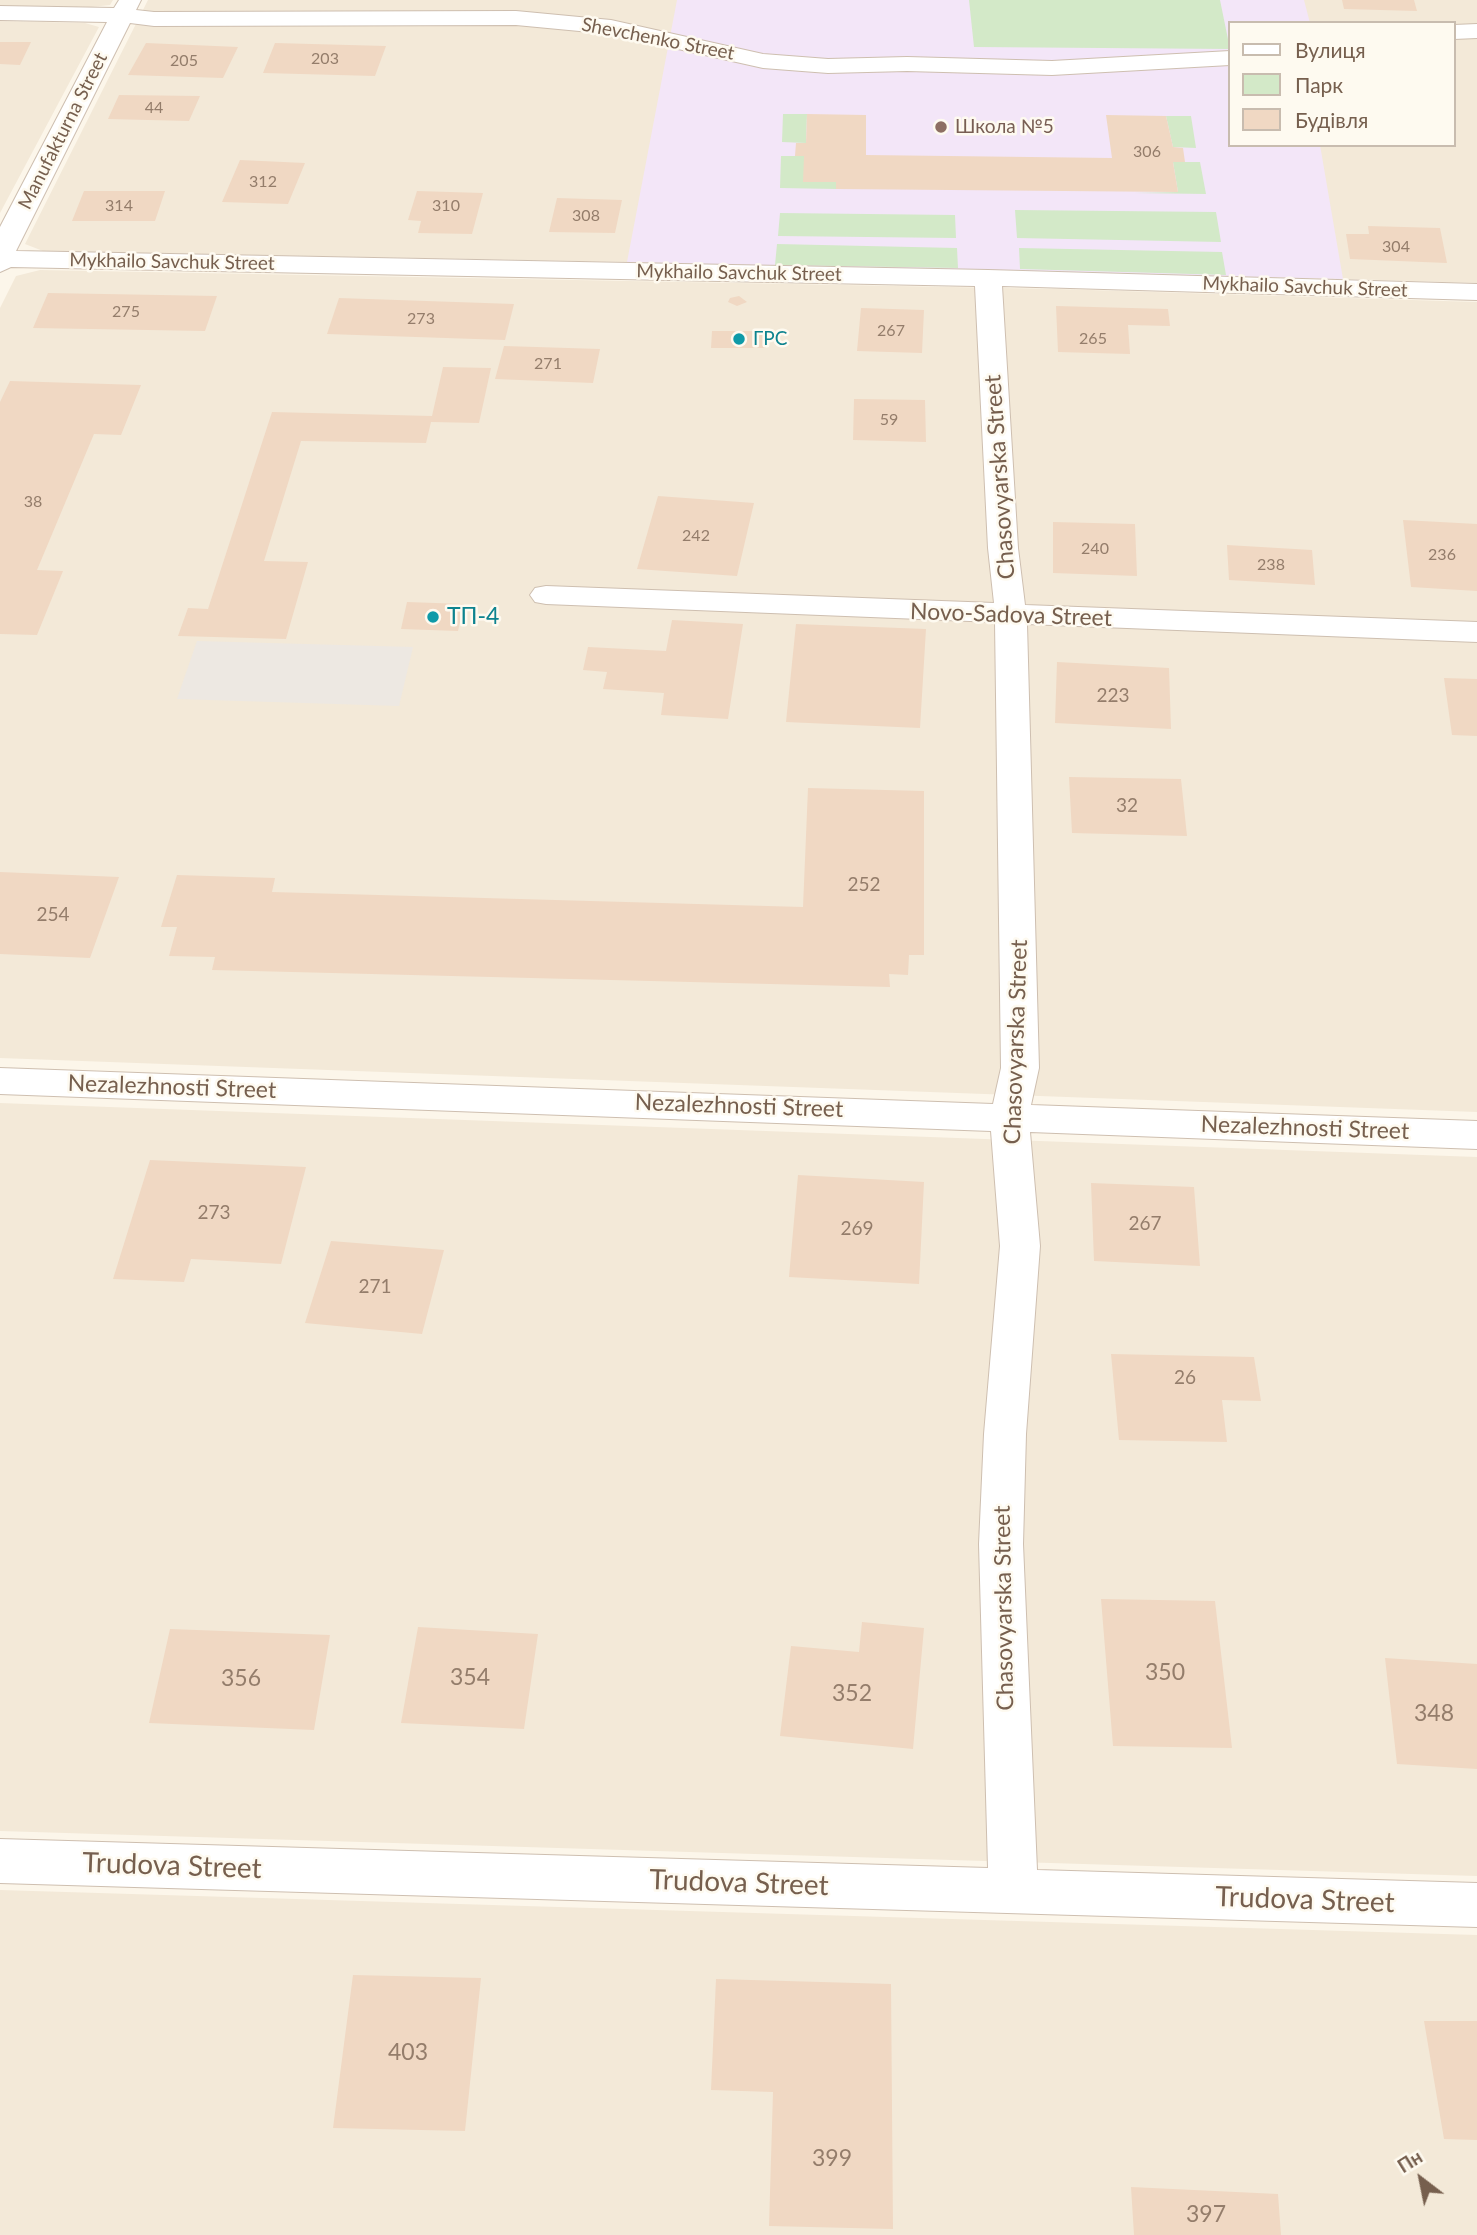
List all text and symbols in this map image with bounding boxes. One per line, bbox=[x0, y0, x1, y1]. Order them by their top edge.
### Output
street label: Shevchenko Street bbox=[580, 13, 736, 65]
legend bbox=[1228, 21, 1456, 147]
text: Вулиця bbox=[1295, 37, 1366, 62]
street label: Manufakturna Street bbox=[14, 49, 112, 213]
house number: 203 bbox=[311, 49, 339, 69]
house number: 205 bbox=[170, 51, 198, 71]
text: Парк bbox=[1295, 72, 1343, 97]
house number: 44 bbox=[145, 98, 163, 118]
text: Будівля bbox=[1295, 107, 1368, 132]
place label: Школа №5 bbox=[955, 116, 1054, 138]
marker: Школа №5 bbox=[933, 119, 949, 135]
house number: 306 bbox=[1133, 142, 1161, 162]
house number: 312 bbox=[249, 172, 277, 192]
house number: 314 bbox=[105, 196, 133, 216]
house number: 310 bbox=[432, 196, 460, 216]
house number: 308 bbox=[572, 206, 600, 226]
house number: 304 bbox=[1382, 237, 1410, 257]
street label: Mykhailo Savchuk Street bbox=[69, 249, 275, 275]
street label: Mykhailo Savchuk Street bbox=[636, 260, 842, 286]
street label: Mykhailo Savchuk Street bbox=[1202, 272, 1408, 302]
house number: 275 bbox=[112, 302, 140, 322]
house number: 273 bbox=[407, 309, 435, 329]
house number: 267 bbox=[877, 321, 905, 341]
place label: ГРС bbox=[753, 328, 787, 350]
house number: 265 bbox=[1079, 329, 1107, 349]
marker: ГРС bbox=[731, 331, 747, 347]
house number: 271 bbox=[534, 354, 562, 374]
street label: Chasovyarska Street bbox=[979, 374, 1021, 580]
house number: 59 bbox=[880, 410, 898, 430]
house number: 38 bbox=[24, 492, 42, 512]
house number: 242 bbox=[682, 526, 710, 546]
house number: 240 bbox=[1081, 539, 1109, 559]
house number: 236 bbox=[1428, 545, 1456, 565]
house number: 238 bbox=[1257, 555, 1285, 575]
street label: Novo-Sadova Street bbox=[910, 598, 1112, 632]
place label: ТП-4 bbox=[447, 603, 499, 631]
marker: ТП-4 bbox=[425, 609, 441, 625]
house number: 223 bbox=[1096, 685, 1130, 707]
house number: 32 bbox=[1116, 795, 1138, 817]
house number: 252 bbox=[847, 874, 881, 896]
house number: 254 bbox=[36, 904, 70, 926]
street label: Chasovyarska Street bbox=[999, 939, 1033, 1145]
street label: Nezalezhnosti Street bbox=[67, 1070, 277, 1104]
street label: Nezalezhnosti Street bbox=[634, 1089, 844, 1123]
street label: Nezalezhnosti Street bbox=[1200, 1111, 1410, 1145]
house number: 273 bbox=[197, 1202, 231, 1224]
house number: 267 bbox=[1128, 1213, 1162, 1235]
house number: 269 bbox=[840, 1218, 874, 1240]
house number: 271 bbox=[358, 1276, 392, 1298]
house number: 26 bbox=[1174, 1367, 1196, 1389]
street label: Chasovyarska Street bbox=[988, 1505, 1020, 1711]
house number: 350 bbox=[1145, 1659, 1185, 1687]
house number: 354 bbox=[450, 1664, 490, 1692]
house number: 356 bbox=[221, 1665, 261, 1693]
house number: 352 bbox=[832, 1680, 872, 1708]
house number: 348 bbox=[1414, 1700, 1454, 1728]
street label: Trudova Street bbox=[82, 1846, 262, 1886]
street label: Trudova Street bbox=[649, 1863, 829, 1903]
street label: Trudova Street bbox=[1215, 1880, 1395, 1920]
house number: 403 bbox=[388, 2039, 428, 2067]
north arrow bbox=[1386, 2144, 1456, 2214]
text: Пн bbox=[1393, 2144, 1426, 2177]
house number: 399 bbox=[812, 2145, 852, 2173]
house number: 397 bbox=[1186, 2201, 1226, 2229]

